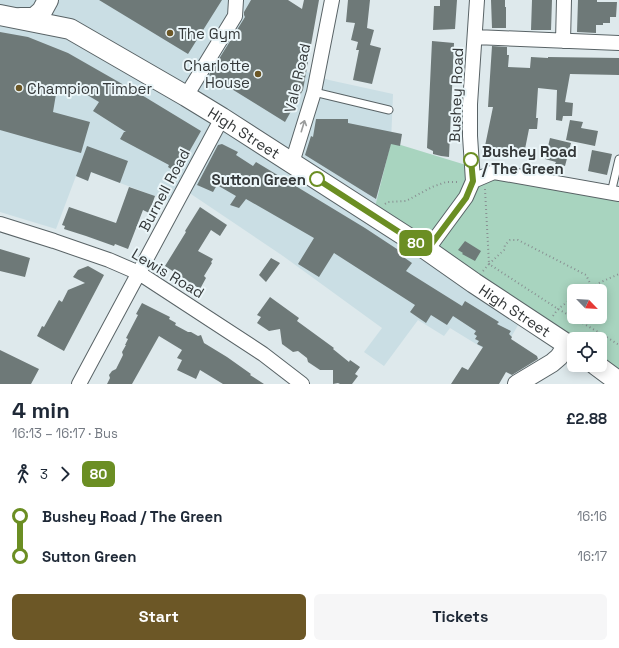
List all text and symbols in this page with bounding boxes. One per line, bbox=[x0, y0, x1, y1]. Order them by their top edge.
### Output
place label: The Gym bbox=[178, 24, 241, 43]
marker: The Gym bbox=[165, 28, 175, 38]
street label: Vale Road bbox=[280, 41, 314, 115]
street label: Bushey Road bbox=[445, 47, 467, 143]
place label: Charlotte House bbox=[183, 56, 250, 92]
marker: Charlotte House bbox=[253, 69, 263, 79]
place label: Champion Timber bbox=[27, 79, 152, 98]
marker: Champion Timber bbox=[14, 83, 24, 93]
street label: High Street bbox=[205, 102, 284, 163]
one-way arrow bbox=[300, 120, 307, 133]
place label: Bushey Road / The Green bbox=[481, 142, 577, 178]
street label: Burnell Road bbox=[134, 145, 194, 235]
marker: Bushey Road / The Green bbox=[463, 152, 479, 168]
place label: Sutton Green bbox=[212, 170, 306, 189]
marker: Sutton Green bbox=[309, 171, 325, 187]
line badge: 80 bbox=[398, 230, 434, 256]
text: 80 bbox=[407, 234, 425, 252]
street label: Lewis Road bbox=[128, 244, 208, 302]
street label: High Street bbox=[476, 280, 555, 341]
north arrow bbox=[567, 284, 607, 324]
map controls bbox=[567, 284, 607, 372]
button: locate bbox=[567, 332, 607, 372]
text: 4 min bbox=[12, 396, 70, 424]
text: £2.88 bbox=[566, 409, 607, 428]
text: 16:13 – 16:17 · Bus bbox=[12, 425, 118, 442]
icon: walk bbox=[12, 463, 34, 485]
icon: forward bbox=[54, 463, 76, 485]
text: 80 bbox=[90, 465, 107, 483]
text: 3 bbox=[40, 466, 48, 483]
text: Bushey Road / The Green bbox=[42, 507, 222, 526]
text: 16:16 bbox=[577, 508, 607, 525]
text: Sutton Green bbox=[42, 547, 136, 566]
text: 16:17 bbox=[578, 548, 607, 565]
button: Start bbox=[12, 594, 306, 640]
button: Tickets bbox=[314, 594, 607, 640]

